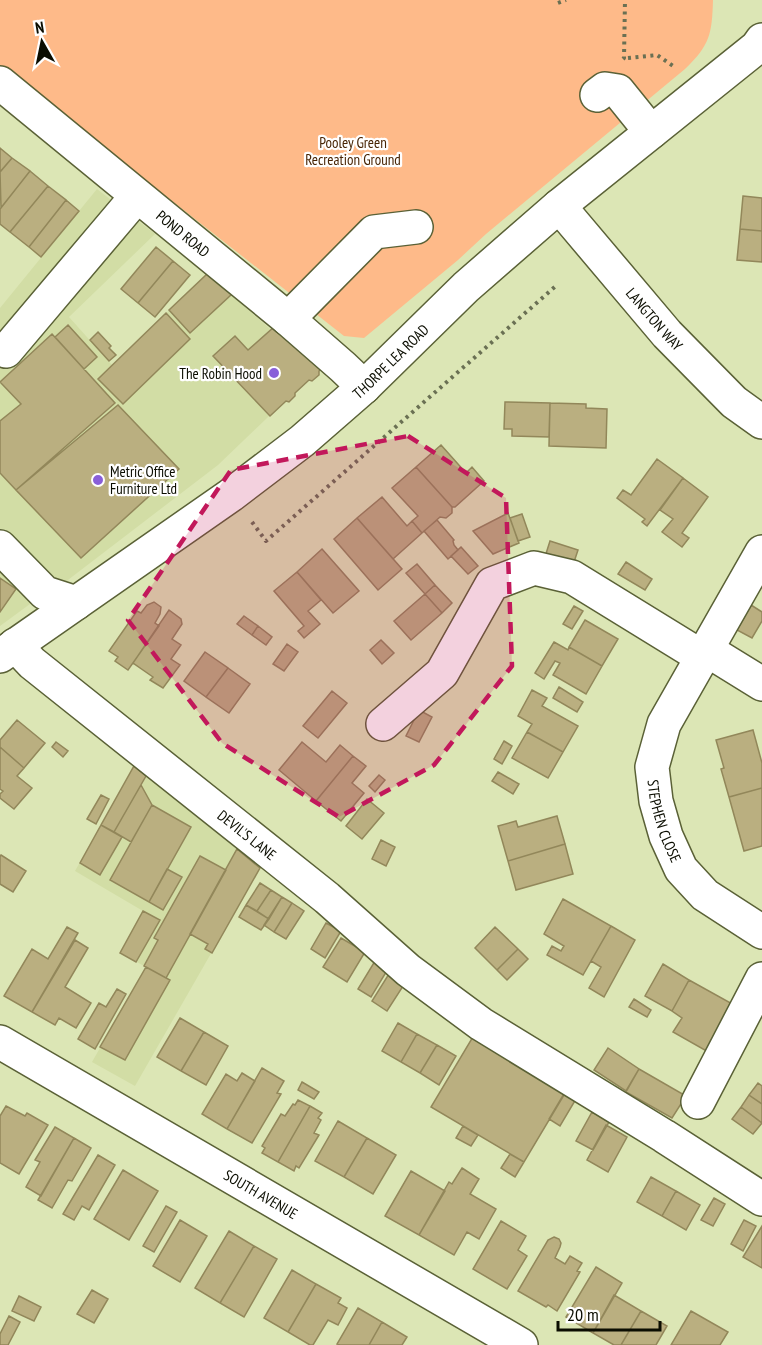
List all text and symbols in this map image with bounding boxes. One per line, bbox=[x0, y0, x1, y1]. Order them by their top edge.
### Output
north arrow bbox=[12, 12, 72, 72]
text: N bbox=[34, 17, 45, 38]
park label: Pooley Green Recreation Ground bbox=[305, 133, 401, 169]
street label: POND ROAD bbox=[153, 206, 214, 261]
street label: LANGTON WAY bbox=[622, 284, 687, 354]
street label: THORPE LEA ROAD bbox=[348, 320, 432, 402]
place label: The Robin Hood bbox=[179, 364, 262, 383]
marker: The Robin Hood bbox=[267, 366, 281, 380]
place label: Metric Office Furniture Ltd bbox=[110, 462, 177, 498]
marker: Metric Office Furniture Ltd bbox=[91, 473, 105, 487]
street label: STEPHEN CLOSE bbox=[644, 778, 686, 865]
street label: DEVIL'S LANE bbox=[214, 805, 280, 864]
street label: SOUTH AVENUE bbox=[221, 1165, 301, 1223]
scale bar bbox=[558, 1294, 660, 1332]
text: 20 m bbox=[567, 1303, 599, 1326]

